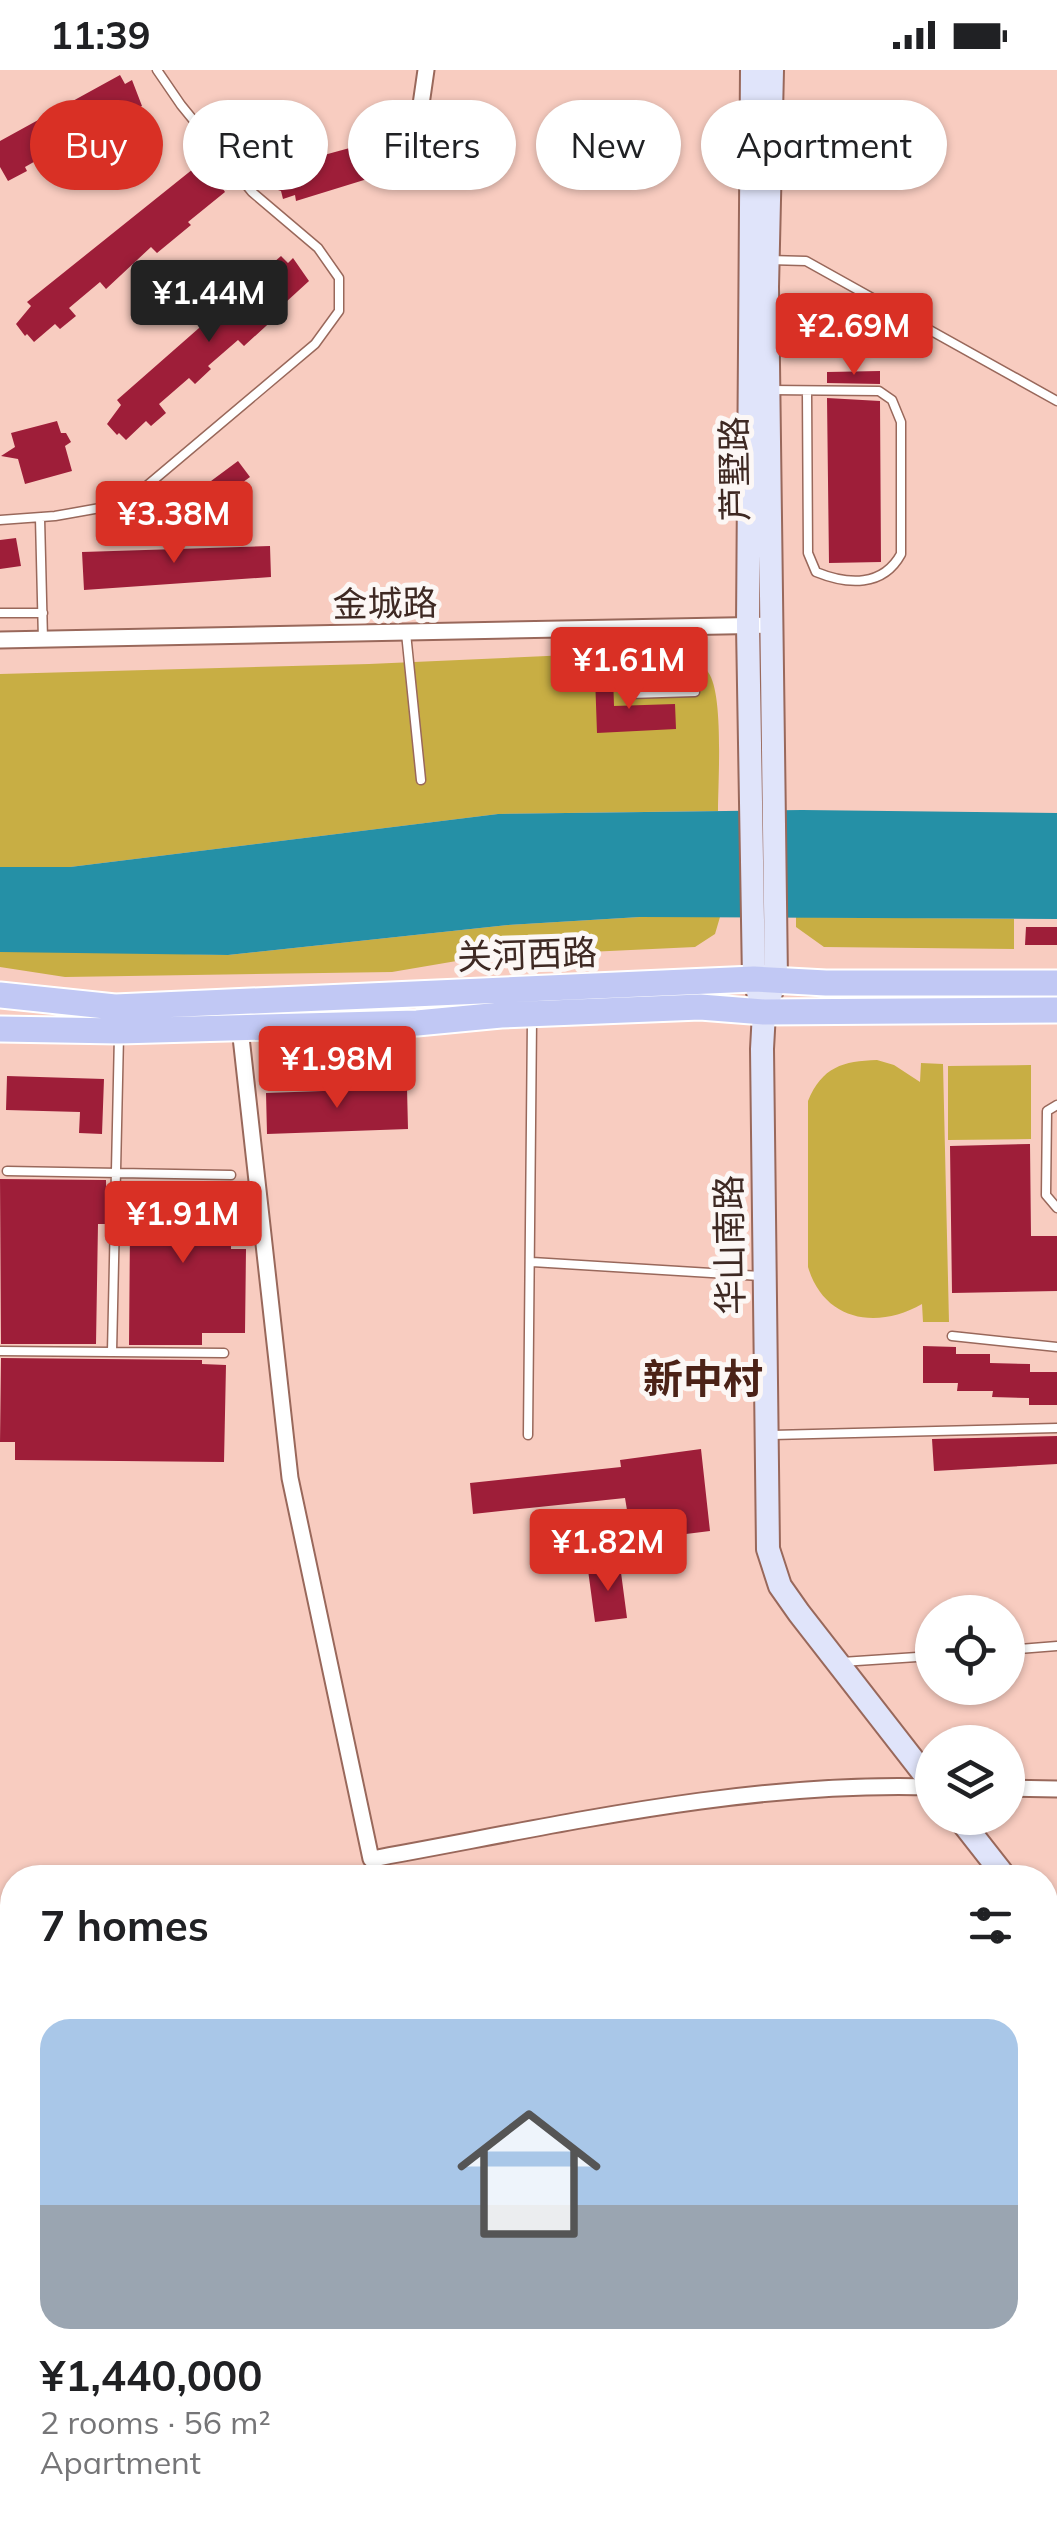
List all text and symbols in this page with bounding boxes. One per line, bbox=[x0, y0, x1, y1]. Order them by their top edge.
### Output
text: 11:39 bbox=[50, 11, 151, 59]
chip: Buy bbox=[30, 100, 163, 190]
chip: Rent bbox=[183, 100, 328, 190]
chip: Filters bbox=[348, 100, 516, 190]
chip: New bbox=[536, 100, 681, 190]
chip: Apartment bbox=[701, 100, 947, 190]
pin: ¥1.44M bbox=[128, 260, 290, 345]
text: ¥1.44M bbox=[153, 272, 265, 312]
pin: ¥2.69M bbox=[773, 293, 935, 378]
text: ¥2.69M bbox=[798, 305, 910, 345]
street label: 芦墅路 bbox=[711, 416, 757, 522]
pin: ¥3.38M bbox=[93, 481, 255, 566]
text: ¥3.38M bbox=[118, 493, 230, 533]
street label: 金城路 bbox=[332, 580, 438, 626]
pin: ¥1.61M bbox=[548, 627, 710, 712]
text: ¥1.61M bbox=[573, 639, 685, 679]
street label: 关河西路 bbox=[456, 930, 598, 978]
pin: ¥1.98M bbox=[256, 1026, 418, 1111]
text: ¥1.98M bbox=[281, 1038, 393, 1078]
street label: 华山南路 bbox=[706, 1175, 752, 1315]
pin: ¥1.91M bbox=[102, 1181, 264, 1266]
text: ¥1.91M bbox=[127, 1193, 239, 1233]
district label: 新中村 bbox=[643, 1353, 763, 1403]
pin: ¥1.82M bbox=[527, 1509, 689, 1594]
text: ¥1.82M bbox=[552, 1521, 664, 1561]
map controls bbox=[915, 1595, 1025, 1835]
button: locate bbox=[915, 1595, 1025, 1705]
button: layers bbox=[915, 1725, 1025, 1835]
icon: filters bbox=[963, 1898, 1018, 1953]
text: 7 homes bbox=[40, 1899, 209, 1952]
icon: home bbox=[439, 2084, 619, 2264]
text: ¥1,440,000 bbox=[40, 2349, 262, 2402]
text: 2 rooms · 56 m² bbox=[40, 2402, 271, 2442]
text: Apartment bbox=[40, 2442, 201, 2482]

